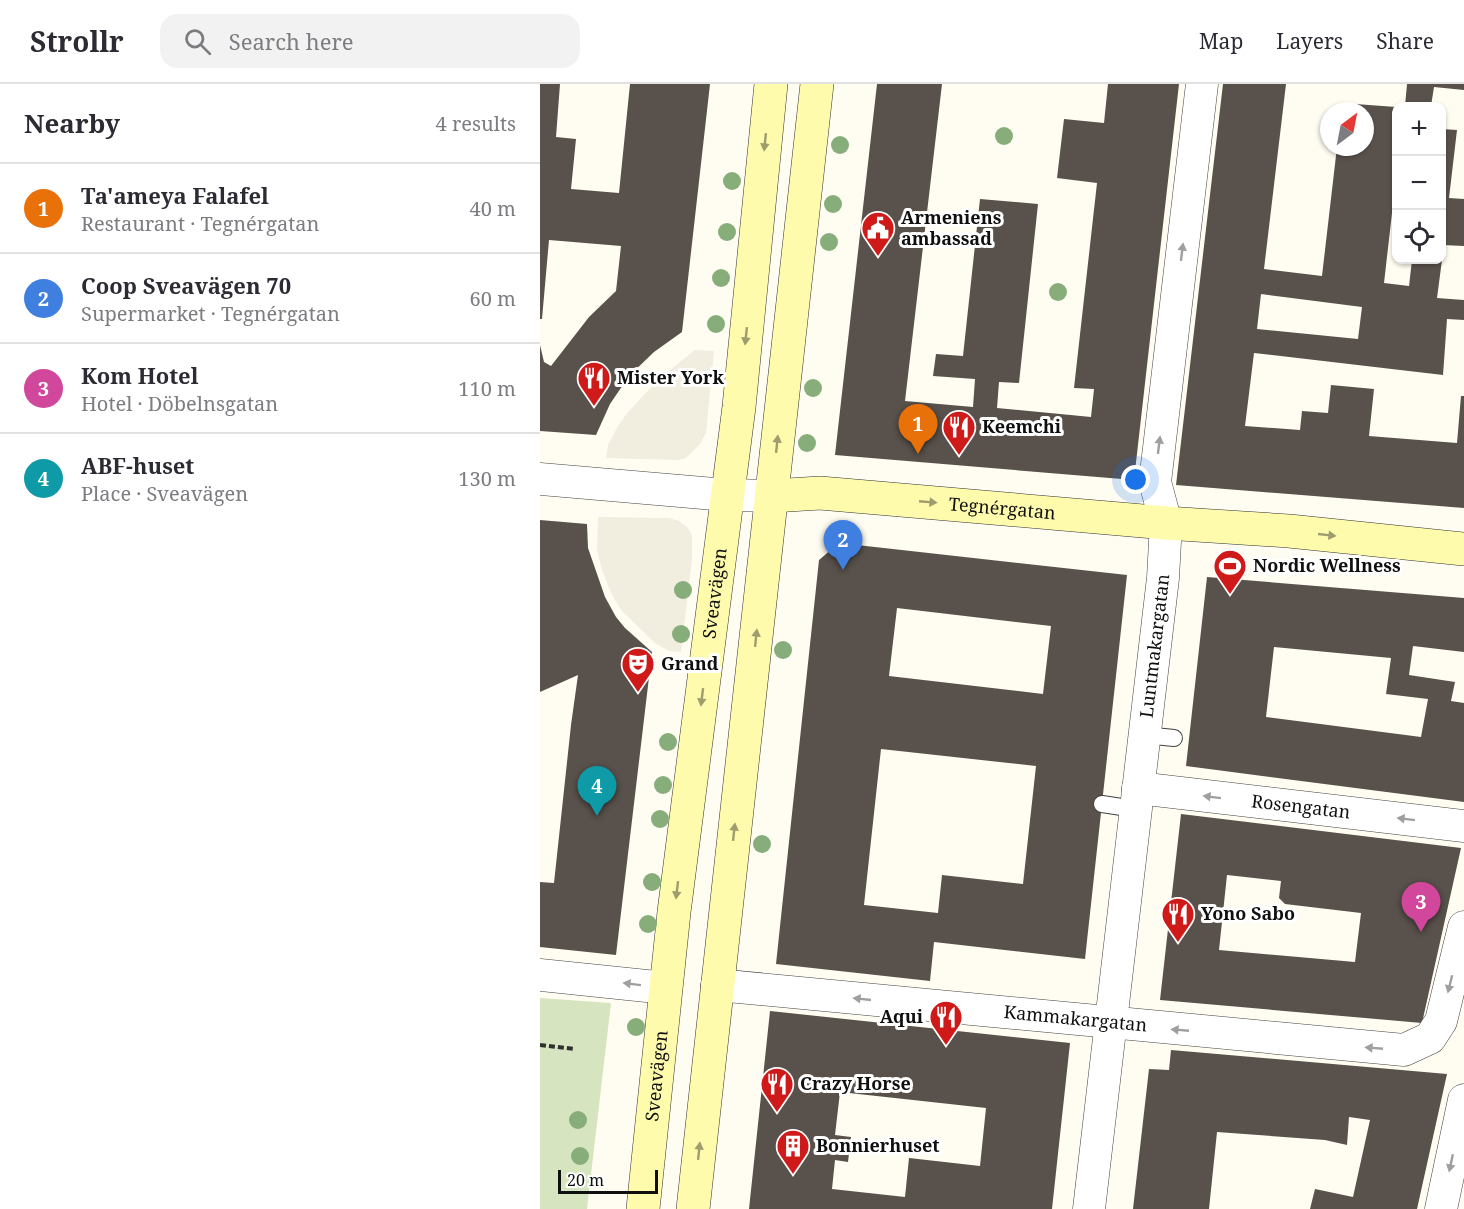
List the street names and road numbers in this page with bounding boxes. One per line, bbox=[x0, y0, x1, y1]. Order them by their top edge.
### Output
street label: Tegnérgatan bbox=[948, 491, 1057, 524]
street label: Sveavägen bbox=[696, 546, 732, 640]
street label: Luntmakargatan bbox=[1134, 572, 1174, 719]
street label: Rosengatan bbox=[1250, 788, 1352, 824]
street label: Kammakargatan bbox=[1003, 999, 1149, 1037]
street label: Sveavägen bbox=[639, 1028, 673, 1122]

